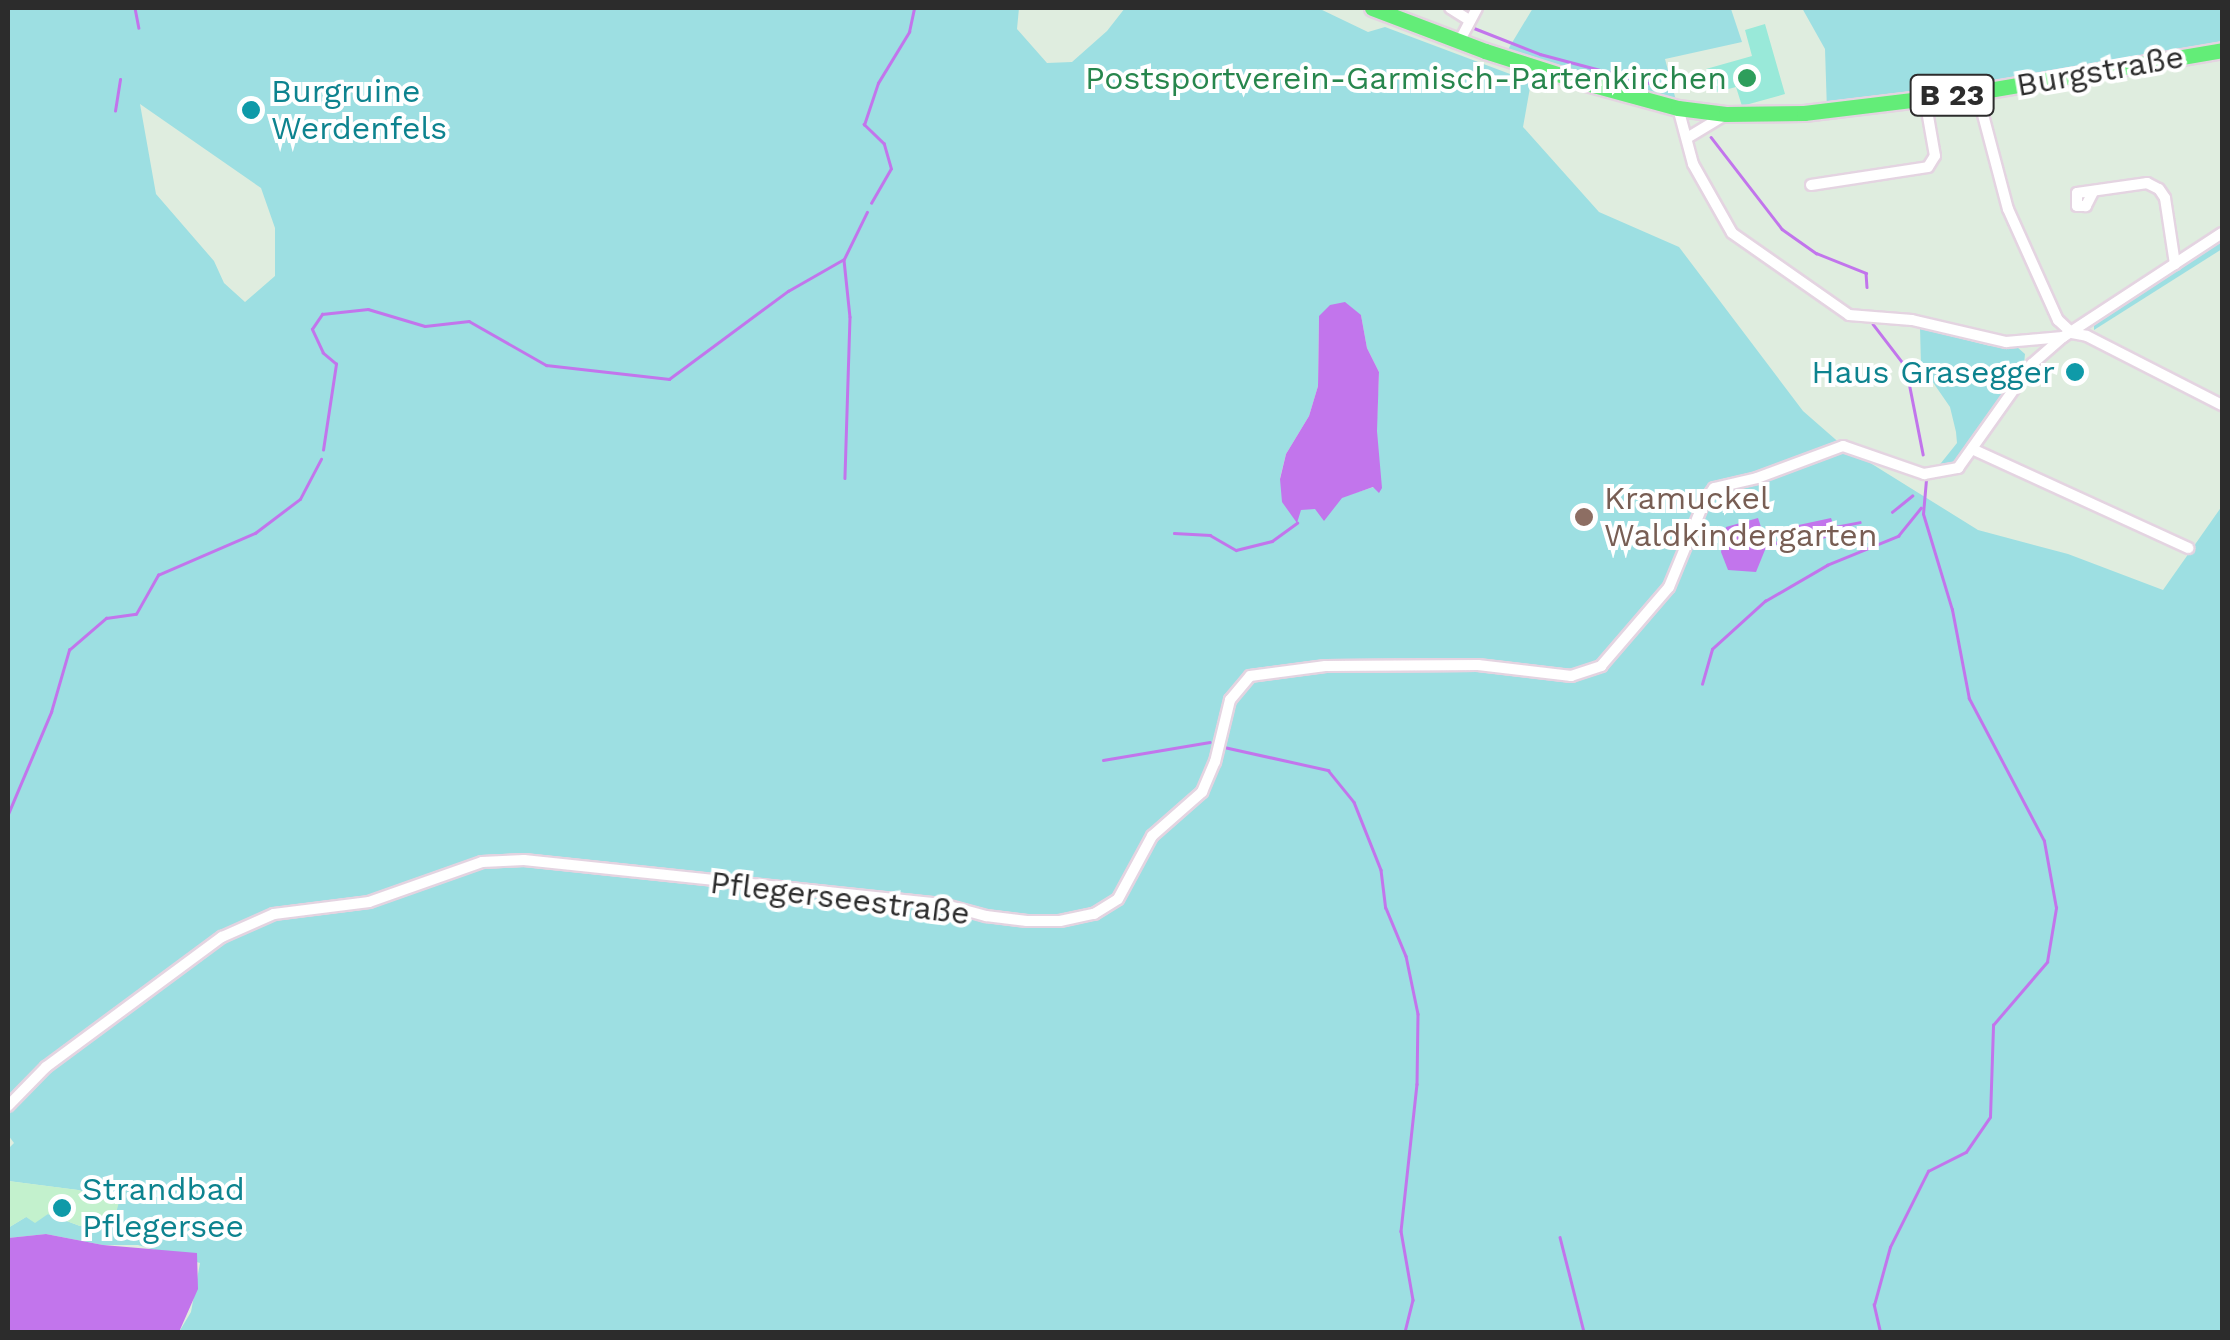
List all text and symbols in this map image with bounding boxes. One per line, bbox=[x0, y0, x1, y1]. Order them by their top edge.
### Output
street label: Burgstraße bbox=[2013, 37, 2187, 105]
place label: Postsportverein-Garmisch-Partenkirchen bbox=[1085, 59, 1727, 97]
marker: Postsportverein-Garmisch-Partenkirchen bbox=[1736, 67, 1758, 89]
road number: B 23 bbox=[1910, 70, 1994, 120]
place label: Burgruine Werdenfels bbox=[271, 73, 447, 148]
marker: Burgruine Werdenfels bbox=[240, 99, 262, 121]
place label: Haus Grasegger bbox=[1811, 353, 2055, 391]
marker: Haus Grasegger bbox=[2064, 361, 2086, 383]
place label: Kramuckel Waldkindergarten bbox=[1604, 480, 1878, 555]
marker: Kramuckel Waldkindergarten bbox=[1573, 506, 1595, 528]
street label: Pflegerseestraße bbox=[708, 863, 972, 933]
place label: Strandbad Pflegersee bbox=[82, 1171, 245, 1246]
marker: Strandbad Pflegersee bbox=[51, 1197, 73, 1219]

